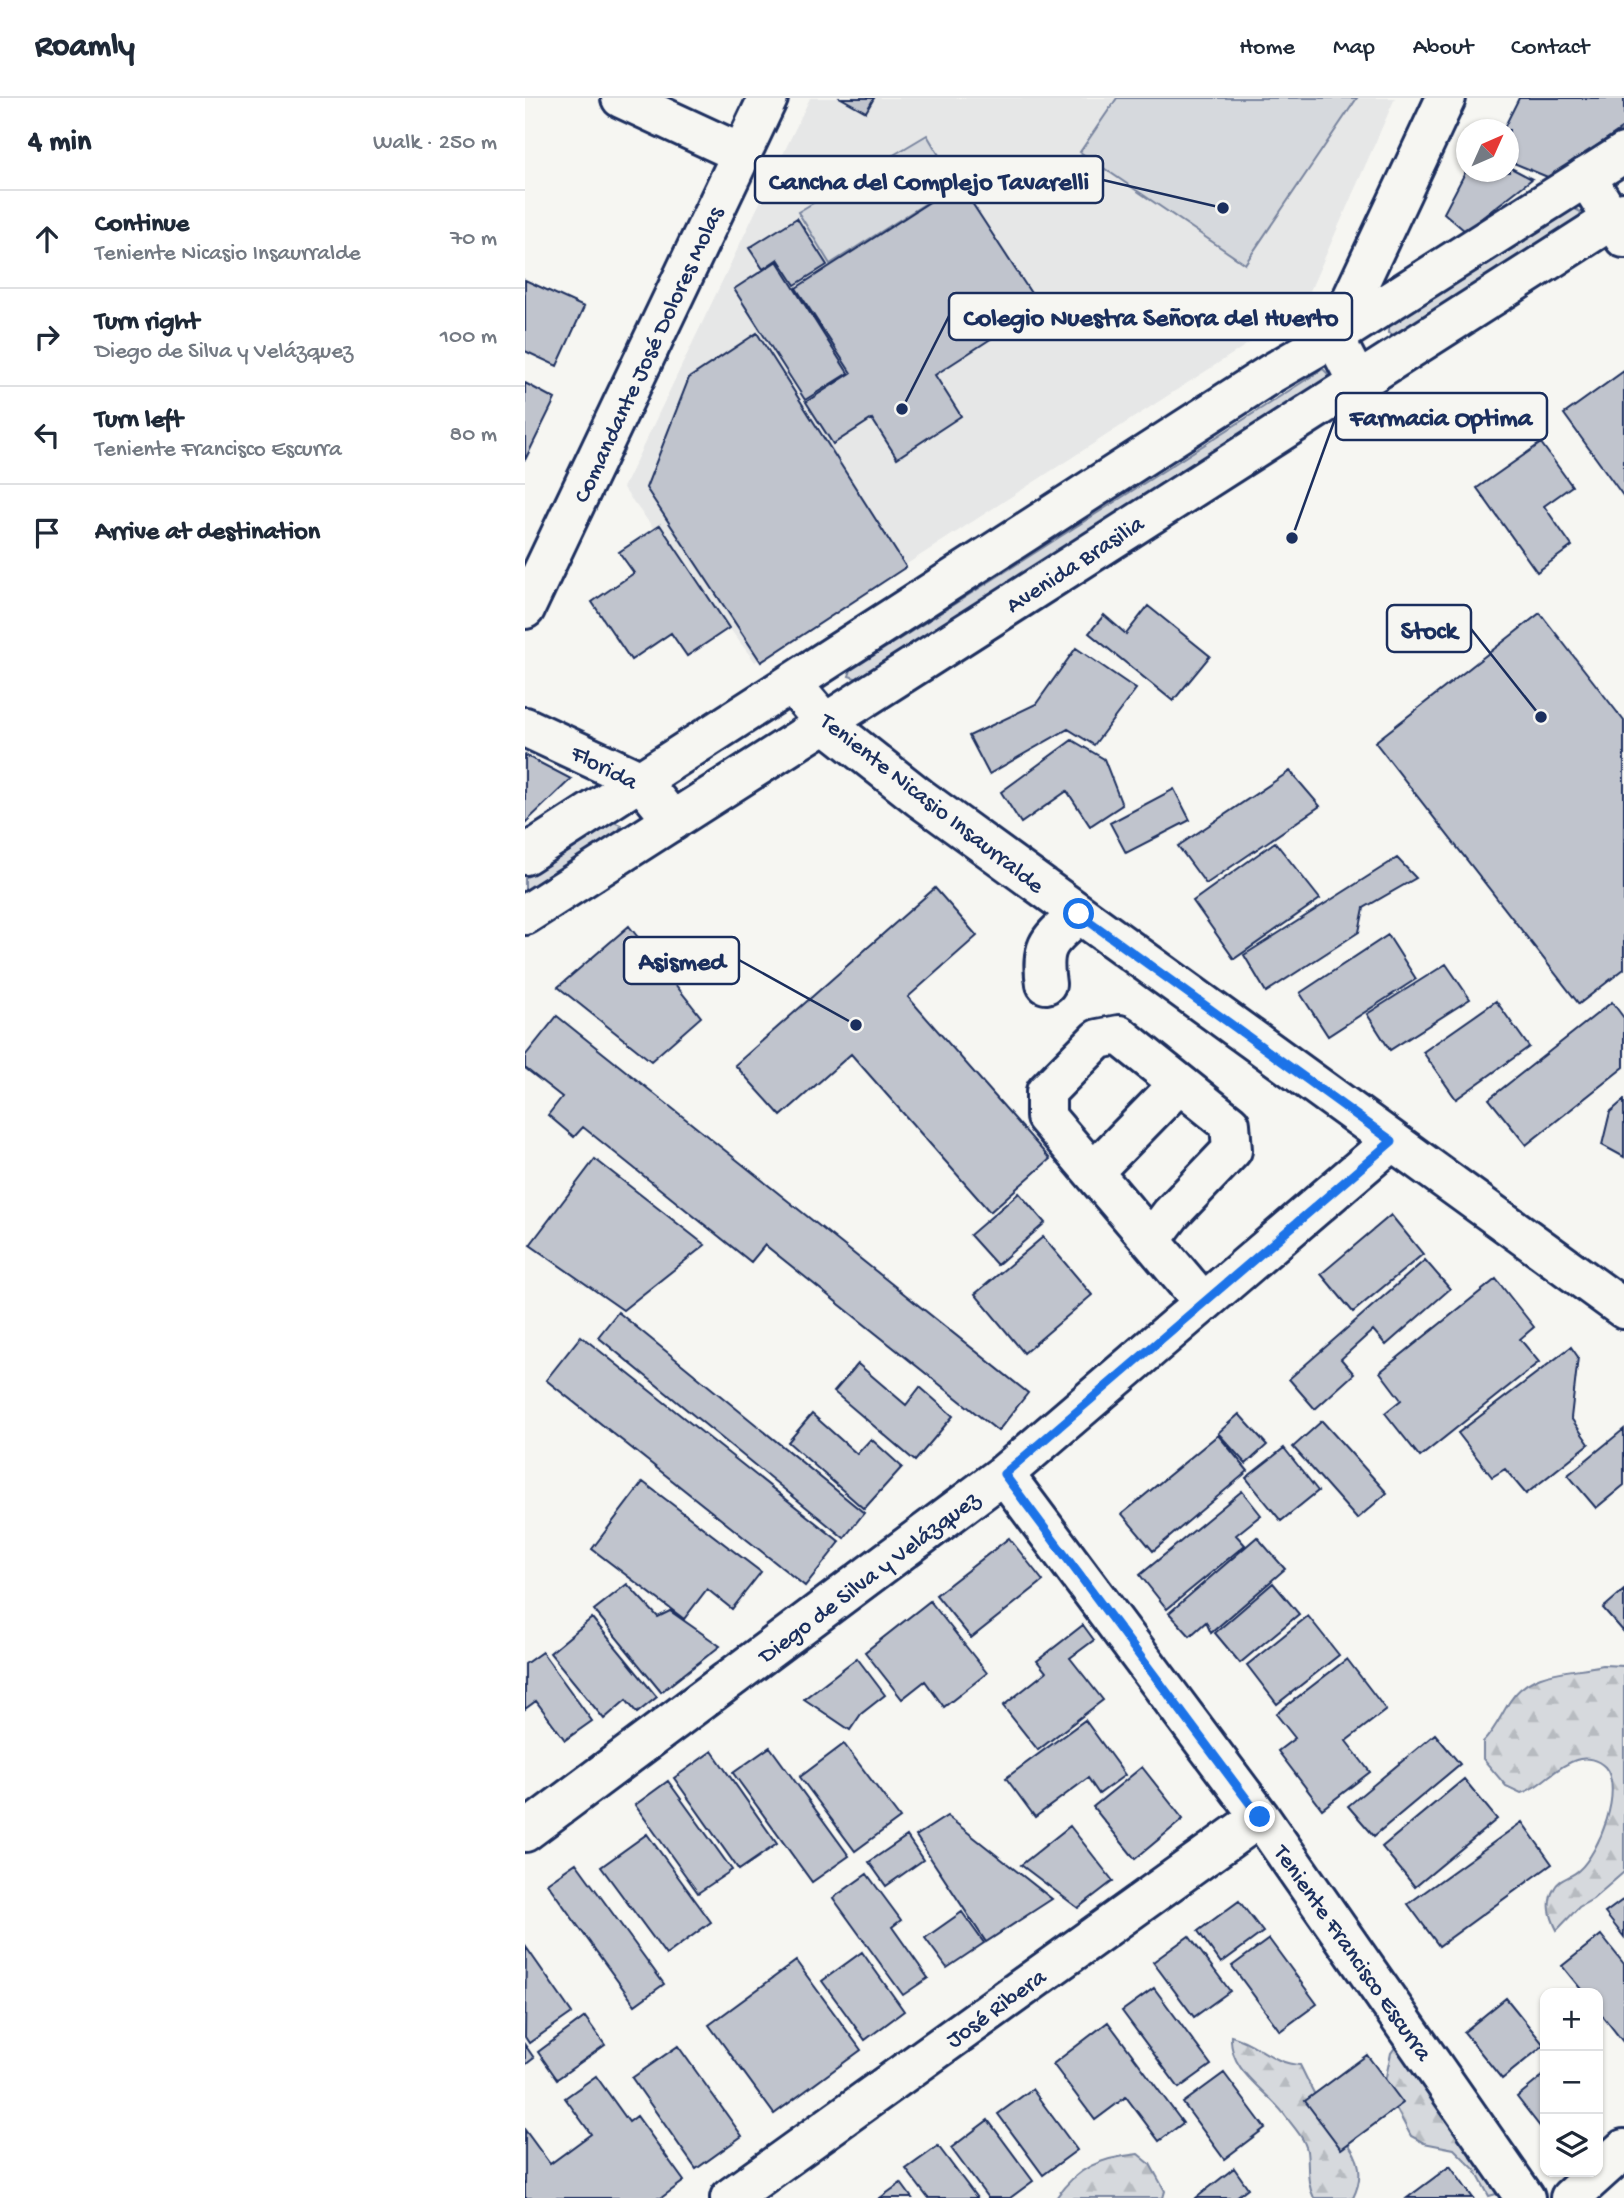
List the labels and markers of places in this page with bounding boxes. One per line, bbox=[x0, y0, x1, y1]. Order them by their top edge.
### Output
callout: Cancha del Complejo Tavarelli bbox=[755, 156, 1103, 203]
callout: Colegio Nuestra Señora del Huerto bbox=[949, 293, 1352, 340]
callout: Farmacia Optima bbox=[1336, 393, 1547, 440]
callout: Stock bbox=[1387, 605, 1471, 652]
callout: Asismed bbox=[624, 937, 739, 984]

